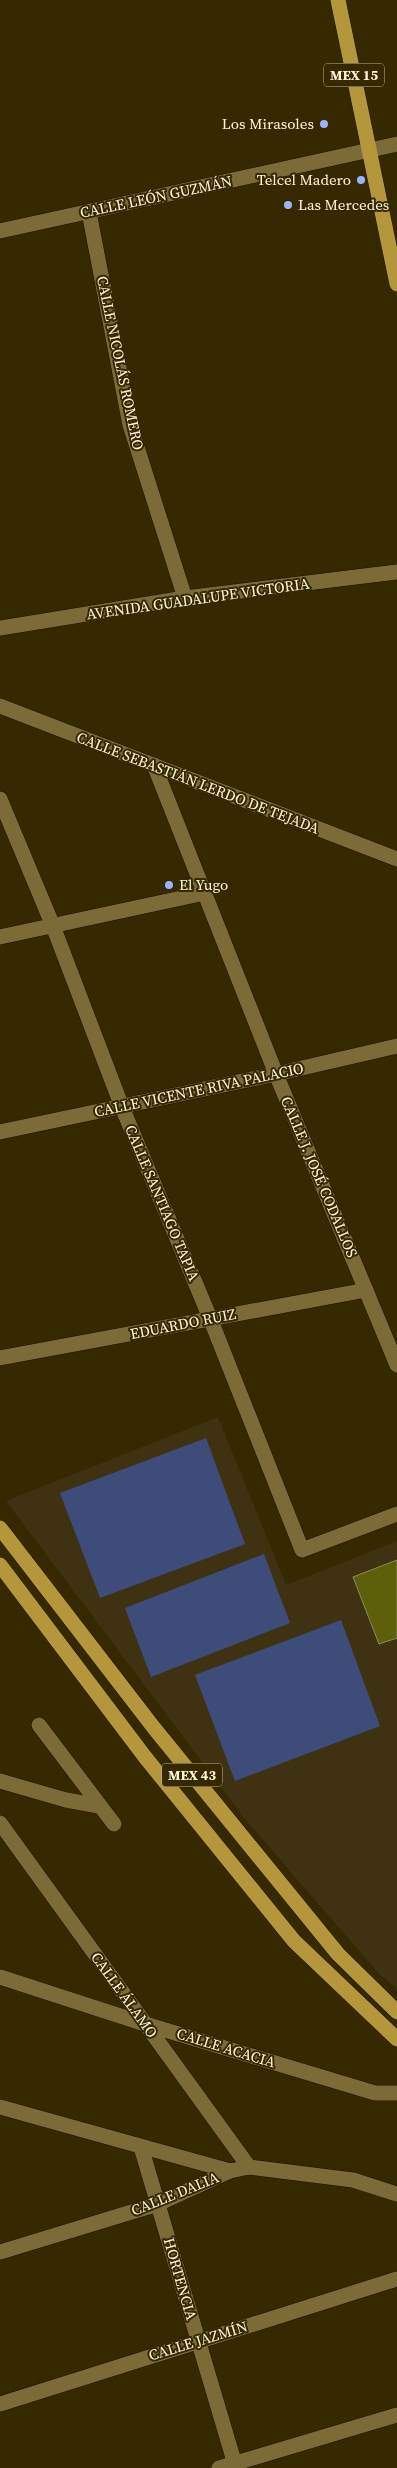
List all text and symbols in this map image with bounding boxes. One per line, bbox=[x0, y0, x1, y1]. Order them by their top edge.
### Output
road number: MEX 15 bbox=[324, 64, 384, 86]
place label: Los Mirasoles bbox=[222, 113, 314, 134]
marker: Los Mirasoles bbox=[318, 118, 330, 130]
place label: Telcel Madero bbox=[257, 169, 351, 190]
street label: CALLE LEÓN GUZMÁN bbox=[78, 170, 234, 223]
marker: Telcel Madero bbox=[355, 174, 367, 186]
place label: Las Mercedes bbox=[298, 194, 389, 215]
marker: Las Mercedes bbox=[282, 199, 294, 211]
street label: CALLE NICOLÁS ROMERO bbox=[92, 274, 149, 452]
street label: AVENIDA GUADALUPE VICTORIA bbox=[85, 572, 311, 625]
street label: CALLE SEBASTIÁN LERDO DE TEJADA bbox=[74, 726, 323, 839]
place label: El Yugo bbox=[179, 874, 228, 895]
marker: El Yugo bbox=[163, 879, 175, 891]
street label: CALLE VICENTE RIVA PALACIO bbox=[92, 1057, 306, 1122]
street label: CALLE J. JOSÉ CODALLOS bbox=[276, 1093, 363, 1261]
street label: CALLE SANTIAGO TAPIA bbox=[120, 1122, 205, 1284]
street label: EDUARDO RUIZ bbox=[128, 1303, 238, 1344]
road number: MEX 43 bbox=[162, 1764, 222, 1786]
street label: CALLE ÁLAMO bbox=[86, 1947, 163, 2042]
street label: CALLE ACACIA bbox=[174, 2023, 278, 2073]
street label: CALLE DALIA bbox=[128, 2166, 222, 2221]
street label: HORTENCIA bbox=[159, 2235, 202, 2323]
street label: CALLE JAZMÍN bbox=[146, 2316, 250, 2366]

